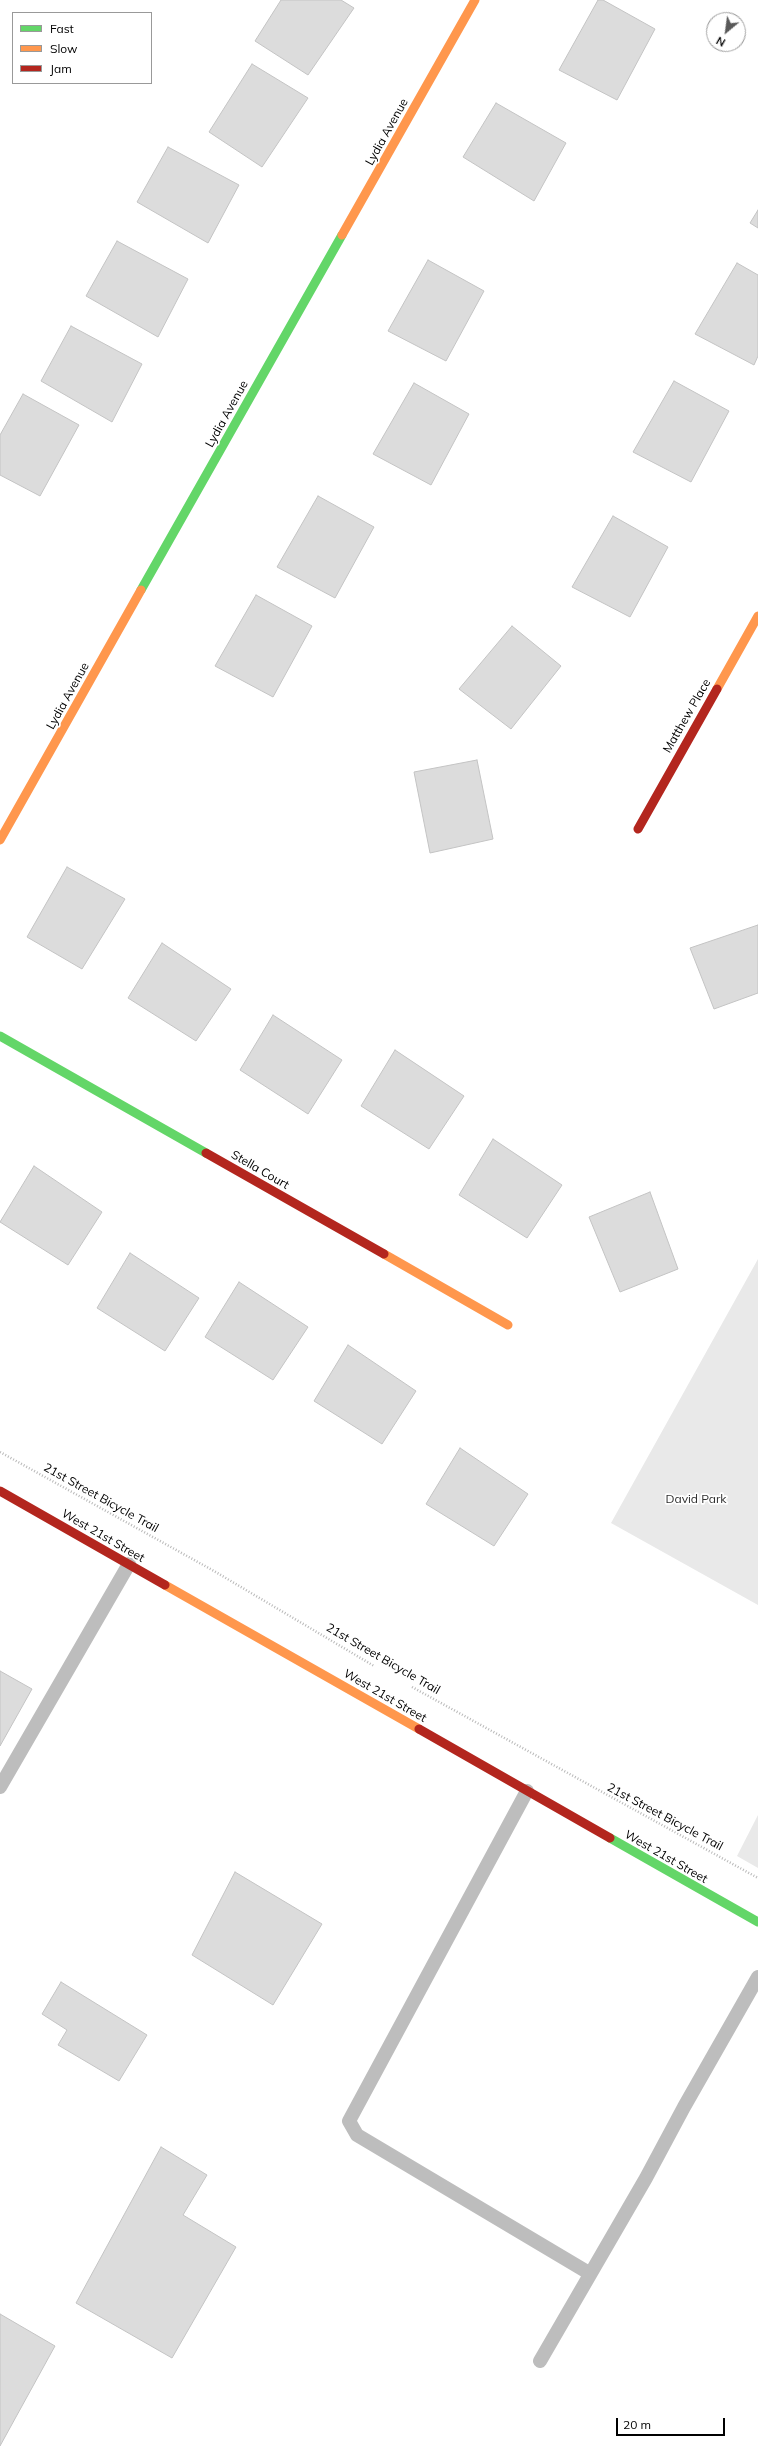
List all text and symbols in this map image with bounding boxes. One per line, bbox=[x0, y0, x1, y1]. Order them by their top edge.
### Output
legend bbox=[12, 12, 152, 84]
north arrow bbox=[706, 12, 746, 52]
text: Fast bbox=[50, 21, 74, 36]
text: N bbox=[714, 33, 728, 50]
text: Slow bbox=[50, 41, 78, 56]
text: Jam bbox=[50, 61, 72, 76]
street label: Lydia Avenue bbox=[363, 96, 411, 168]
street label: Lydia Avenue bbox=[203, 378, 251, 450]
street label: Lydia Avenue bbox=[44, 660, 92, 732]
street label: Matthew Place bbox=[660, 676, 714, 756]
street label: Stella Court bbox=[228, 1148, 292, 1192]
street label: 21st Street Bicycle Trail bbox=[41, 1460, 161, 1536]
park label: David Park bbox=[666, 1492, 726, 1506]
street label: West 21st Street bbox=[59, 1506, 147, 1566]
street label: 21st Street Bicycle Trail bbox=[323, 1620, 443, 1698]
street label: West 21st Street bbox=[341, 1666, 429, 1726]
street label: 21st Street Bicycle Trail bbox=[605, 1780, 725, 1854]
street label: West 21st Street bbox=[622, 1827, 710, 1887]
scale bar bbox=[618, 2410, 727, 2436]
text: 20 m bbox=[623, 2417, 651, 2432]

